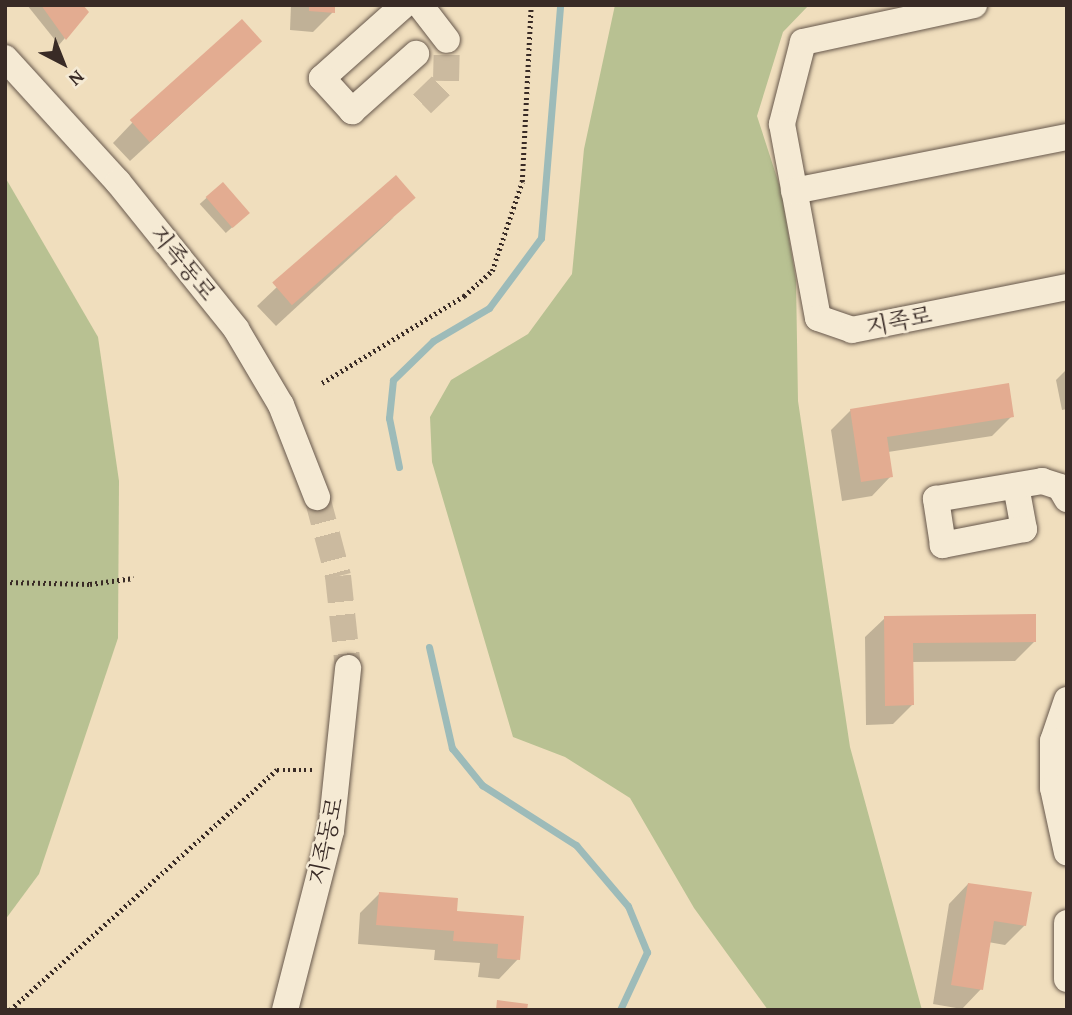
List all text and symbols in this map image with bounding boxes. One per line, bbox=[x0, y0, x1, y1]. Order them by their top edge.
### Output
north arrow bbox=[28, 28, 98, 98]
text: N bbox=[63, 64, 91, 93]
street label: 지족동로 bbox=[144, 220, 222, 306]
street label: 지족로 bbox=[864, 301, 934, 341]
street label: 지족동로 bbox=[303, 795, 349, 887]

